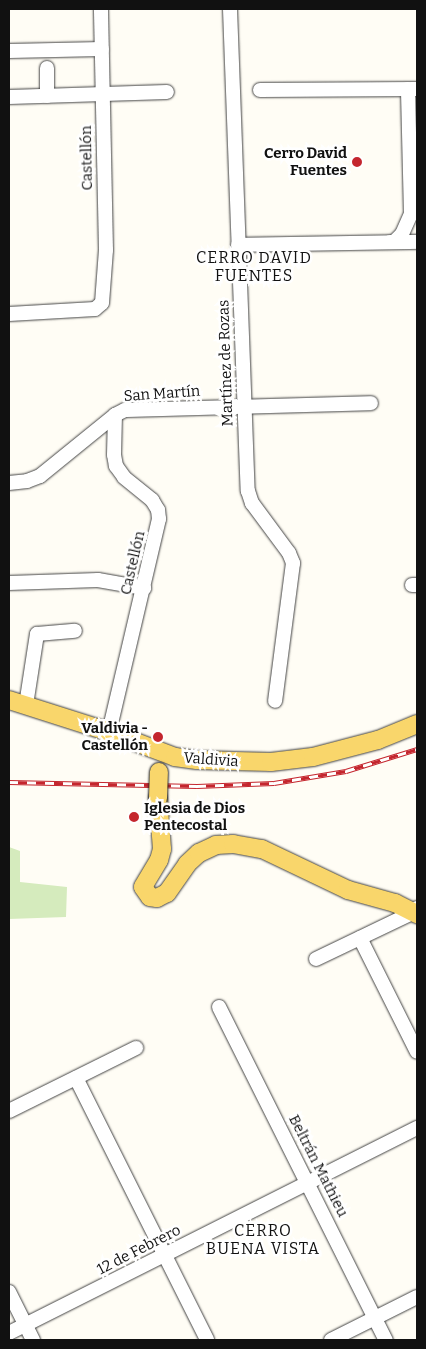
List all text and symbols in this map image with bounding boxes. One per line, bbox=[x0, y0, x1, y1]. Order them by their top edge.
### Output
street label: Castellón bbox=[77, 125, 97, 191]
place label: Cerro David Fuentes bbox=[264, 144, 347, 179]
marker: Cerro David Fuentes bbox=[351, 156, 363, 168]
district label: CERRO DAVID FUENTES bbox=[195, 248, 313, 286]
street label: Martínez de Rozas bbox=[215, 299, 237, 427]
street label: San Martín bbox=[123, 382, 201, 406]
street label: Castellón bbox=[117, 529, 149, 597]
place label: Valdivia - Castellón bbox=[81, 719, 148, 754]
marker: Valdivia - Castellón bbox=[152, 731, 164, 743]
street label: Valdivia bbox=[183, 749, 239, 771]
place label: Iglesia de Dios Pentecostal bbox=[144, 799, 245, 834]
marker: Iglesia de Dios Pentecostal bbox=[128, 811, 140, 823]
street label: Beltrán Mathieu bbox=[285, 1112, 351, 1220]
street label: 12 de Febrero bbox=[94, 1221, 184, 1279]
district label: CERRO BUENA VISTA bbox=[204, 1221, 322, 1259]

